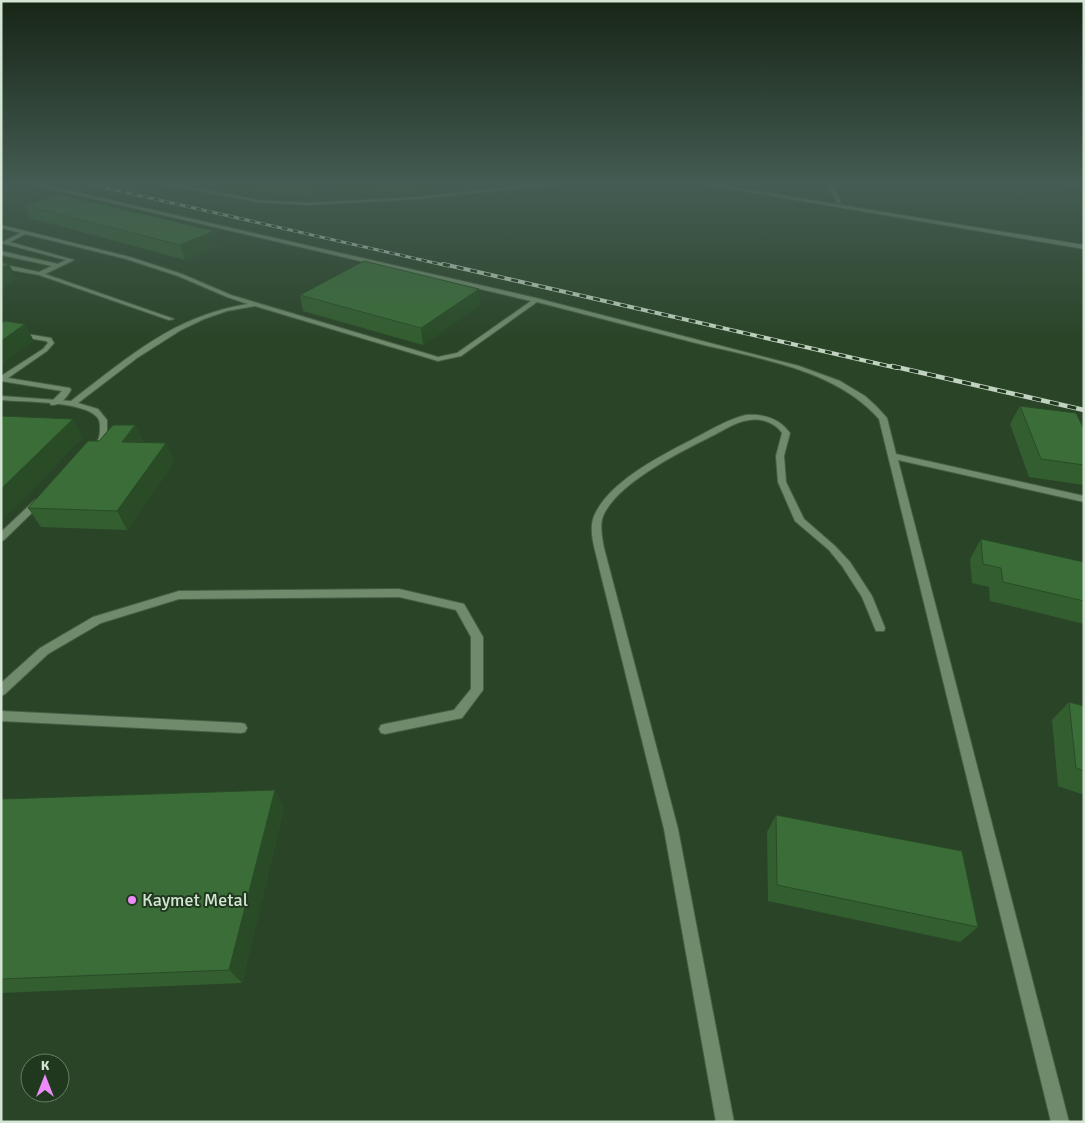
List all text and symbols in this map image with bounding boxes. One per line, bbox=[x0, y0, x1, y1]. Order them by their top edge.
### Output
place label: Kaymet Metal bbox=[142, 889, 248, 911]
marker: Kaymet Metal bbox=[126, 894, 138, 906]
north arrow bbox=[20, 1053, 70, 1103]
text: K bbox=[41, 1057, 50, 1074]

